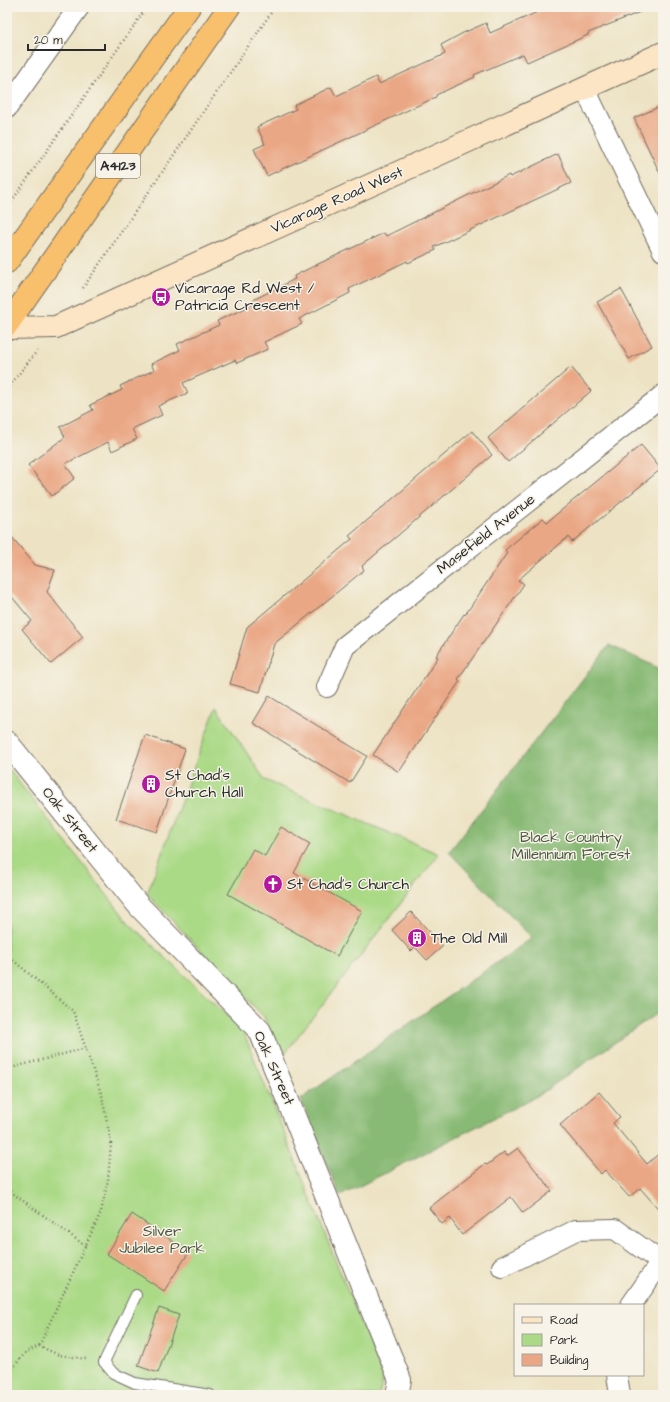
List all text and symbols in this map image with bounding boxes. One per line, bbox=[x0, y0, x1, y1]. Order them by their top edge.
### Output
scale bar bbox=[28, 26, 105, 52]
text: 20 m bbox=[34, 32, 63, 49]
road number: A4123 bbox=[96, 154, 140, 178]
street label: Vicarage Road West bbox=[267, 161, 407, 240]
place label: Vicarage Rd West / Patricia Crescent bbox=[175, 278, 315, 316]
bus stop icon: Vicarage Rd West / Patricia Crescent bbox=[150, 286, 172, 308]
street label: Masefield Avenue bbox=[432, 489, 540, 579]
place label: St Chad's Church Hall bbox=[165, 765, 243, 803]
building icon: St Chad's Church Hall bbox=[140, 773, 162, 795]
street label: Oak Street bbox=[37, 783, 103, 857]
park label: Black Country Millennium Forest bbox=[512, 827, 630, 865]
church icon: St Chad's Church bbox=[262, 873, 284, 895]
place label: St Chad's Church bbox=[287, 874, 409, 895]
building icon: The Old Mill bbox=[406, 927, 428, 949]
place label: The Old Mill bbox=[431, 928, 507, 949]
street label: Oak Street bbox=[248, 1028, 300, 1108]
park label: Silver Jubilee Park bbox=[119, 1221, 205, 1259]
legend bbox=[514, 1304, 644, 1376]
text: Road bbox=[550, 1312, 578, 1329]
text: Park bbox=[550, 1332, 578, 1349]
text: Building bbox=[550, 1352, 588, 1370]

